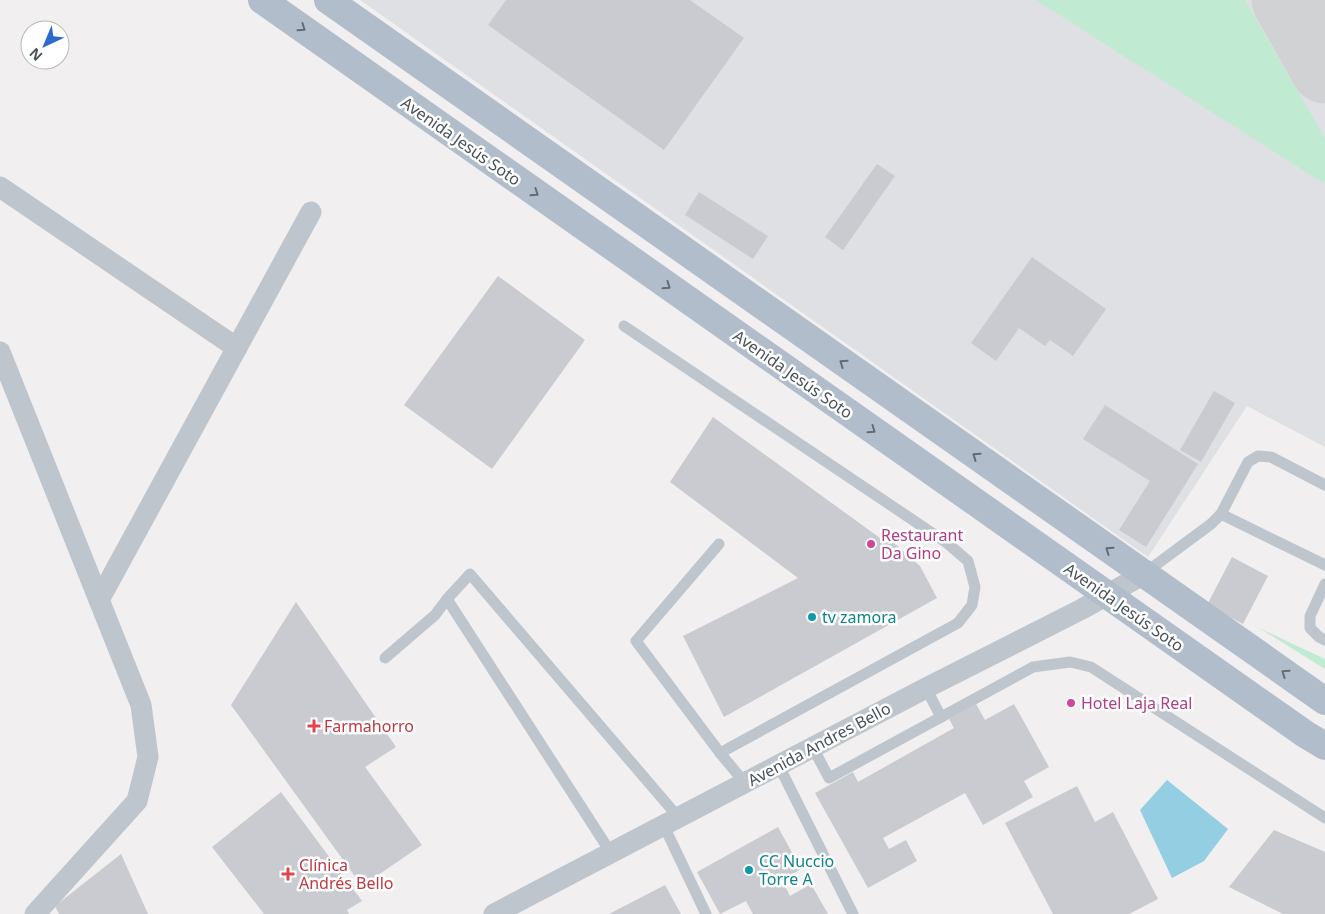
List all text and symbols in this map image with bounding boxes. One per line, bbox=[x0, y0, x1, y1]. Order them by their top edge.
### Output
north arrow bbox=[20, 20, 70, 70]
one-way arrow bbox=[296, 22, 306, 31]
text: N bbox=[25, 44, 46, 66]
street label: Avenida Jesús Soto bbox=[397, 92, 525, 190]
one-way arrow bbox=[529, 187, 538, 196]
one-way arrow bbox=[662, 280, 671, 289]
street label: Avenida Jesús Soto bbox=[729, 325, 857, 423]
one-way arrow bbox=[839, 360, 849, 369]
one-way arrow bbox=[866, 424, 876, 433]
one-way arrow bbox=[972, 453, 982, 462]
place label: Restaurant Da Gino bbox=[881, 524, 963, 564]
marker: Restaurant Da Gino bbox=[865, 538, 877, 550]
one-way arrow bbox=[1105, 547, 1115, 556]
street label: Avenida Jesús Soto bbox=[1060, 558, 1188, 656]
place label: tv zamora bbox=[822, 606, 896, 628]
marker: tv zamora bbox=[806, 611, 818, 623]
one-way arrow bbox=[1281, 670, 1291, 679]
place label: Hotel Laja Real bbox=[1081, 692, 1192, 714]
street label: Avenida Andres Bello bbox=[744, 697, 894, 791]
marker: Hotel Laja Real bbox=[1065, 697, 1077, 709]
place label: Farmahorro bbox=[324, 715, 414, 737]
marker: Farmahorro bbox=[308, 720, 320, 732]
place label: CC Nuccio Torre A bbox=[759, 850, 834, 890]
place label: Clínica Andrés Bello bbox=[299, 854, 393, 894]
marker: CC Nuccio Torre A bbox=[743, 864, 755, 876]
marker: Clínica Andrés Bello bbox=[281, 867, 295, 881]

